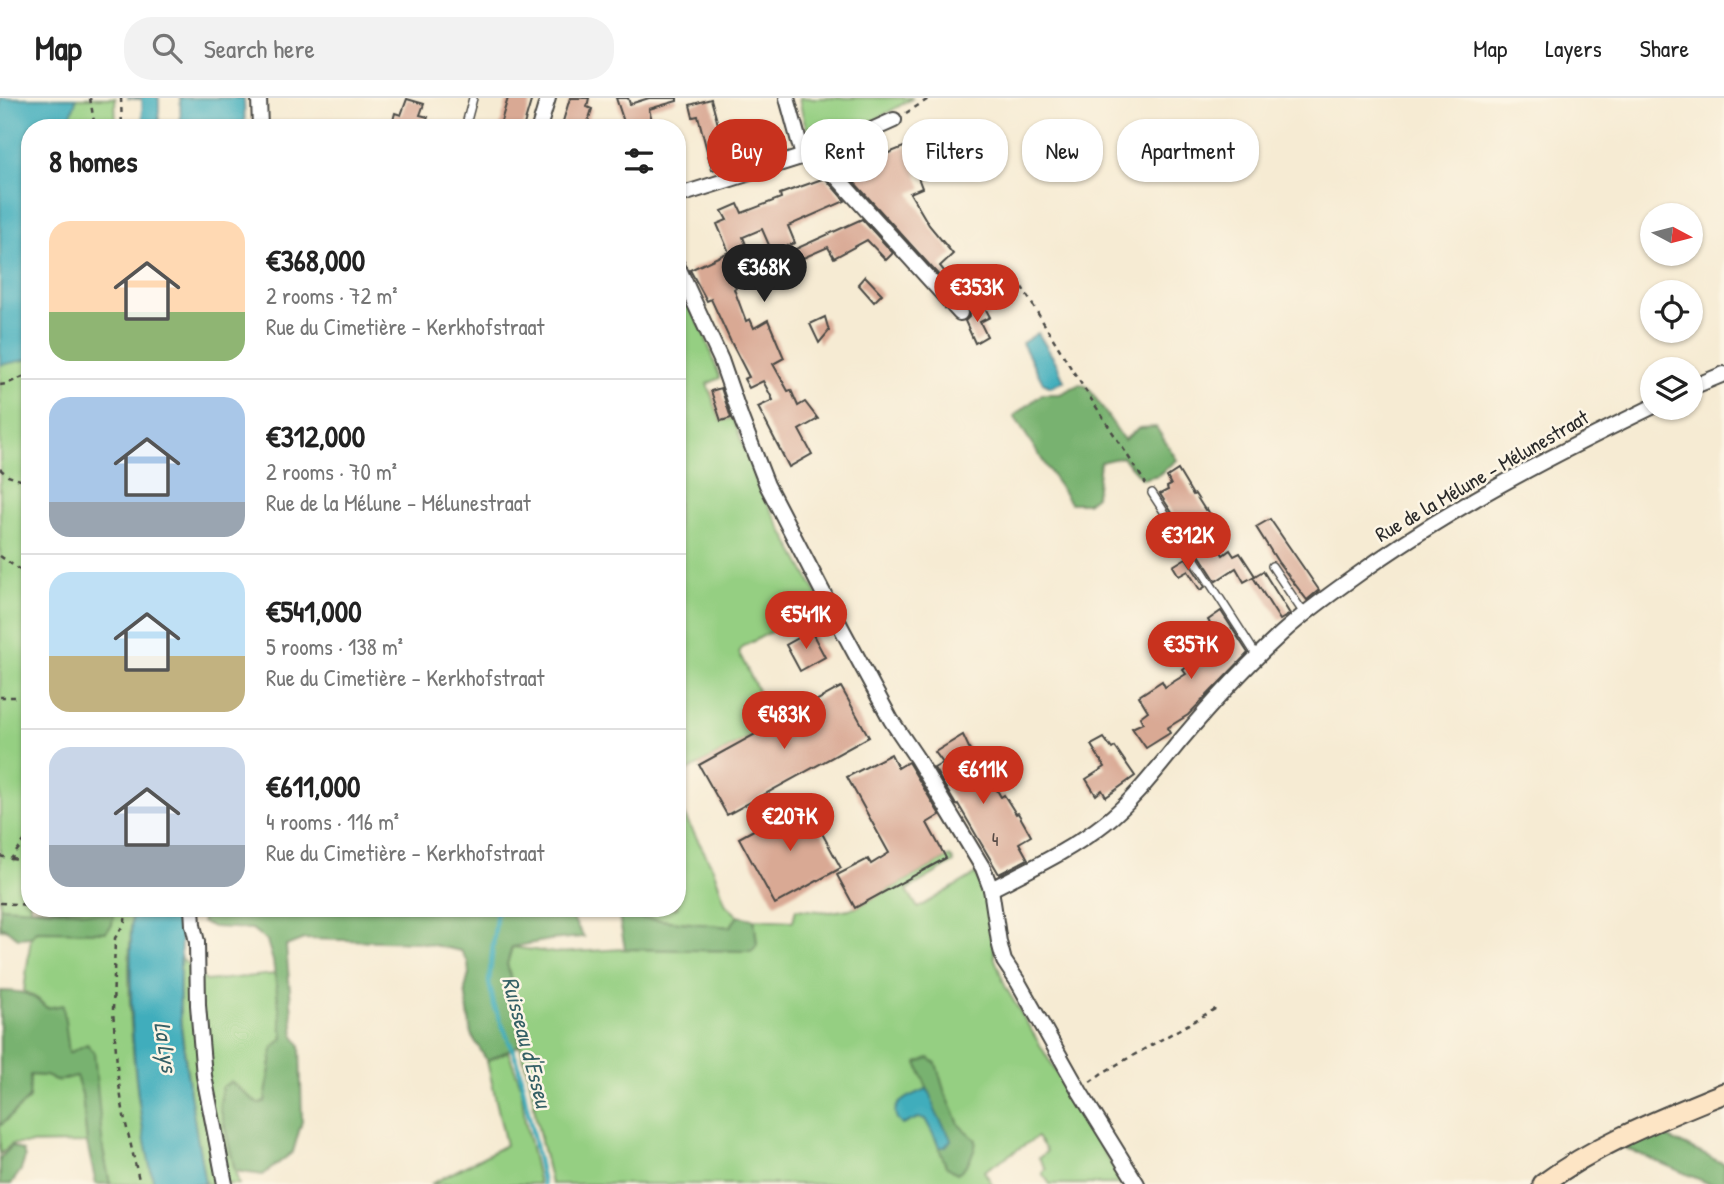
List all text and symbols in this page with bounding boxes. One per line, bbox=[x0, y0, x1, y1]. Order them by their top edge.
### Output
search box bbox=[124, 17, 614, 80]
text: Map bbox=[35, 26, 82, 70]
icon: search bbox=[148, 29, 186, 67]
text: Search here bbox=[204, 31, 315, 66]
text: Map bbox=[1473, 32, 1507, 64]
text: Layers bbox=[1545, 32, 1602, 64]
text: Share bbox=[1640, 32, 1689, 64]
chip: Buy bbox=[707, 119, 787, 182]
chip: Rent bbox=[801, 119, 888, 182]
chip: Filters bbox=[902, 119, 1008, 182]
chip: New bbox=[1022, 119, 1103, 182]
chip: Apartment bbox=[1117, 119, 1259, 182]
text: 8 homes bbox=[49, 141, 137, 181]
icon: filters bbox=[620, 142, 658, 180]
north arrow bbox=[1640, 203, 1703, 266]
map controls bbox=[1640, 203, 1703, 420]
text: €368,000 bbox=[266, 240, 365, 280]
pin: €368K bbox=[715, 244, 813, 304]
icon: home bbox=[105, 249, 189, 333]
text: €368K bbox=[738, 251, 790, 282]
pin: €353K bbox=[928, 264, 1026, 324]
text: €353K bbox=[950, 271, 1004, 302]
text: 2 rooms · 72 m² bbox=[266, 280, 398, 311]
button: locate bbox=[1640, 280, 1703, 343]
text: Rue du Cimetière - Kerkhofstraat bbox=[266, 311, 545, 342]
button: layers bbox=[1640, 357, 1703, 420]
street label: Rue de la Mélune - Mélunestraat bbox=[1370, 402, 1594, 549]
text: €312,000 bbox=[266, 416, 365, 456]
icon: home bbox=[105, 425, 189, 509]
text: 2 rooms · 70 m² bbox=[266, 456, 397, 487]
text: Rue de la Mélune - Mélunestraat bbox=[266, 487, 531, 518]
pin: €312K bbox=[1139, 512, 1237, 572]
text: €312K bbox=[1162, 519, 1214, 550]
text: €541,000 bbox=[266, 591, 362, 631]
pin: €541K bbox=[757, 592, 855, 651]
text: €541K bbox=[781, 598, 831, 629]
icon: home bbox=[105, 600, 189, 684]
pin: €357K bbox=[1142, 622, 1240, 681]
text: €357K bbox=[1164, 628, 1218, 659]
text: 5 rooms · 138 m² bbox=[266, 631, 403, 662]
text: Rue du Cimetière - Kerkhofstraat bbox=[266, 662, 545, 693]
pin: €483K bbox=[735, 692, 833, 751]
text: €483K bbox=[758, 698, 810, 729]
pin: €611K bbox=[934, 746, 1032, 806]
text: €611K bbox=[959, 753, 1007, 784]
text: €611,000 bbox=[266, 766, 361, 806]
icon: home bbox=[105, 775, 189, 859]
pin: €207K bbox=[741, 794, 839, 853]
text: €207K bbox=[762, 800, 818, 831]
text: 4 rooms · 116 m² bbox=[266, 806, 399, 837]
house number: 4 bbox=[992, 827, 999, 852]
text: Rue du Cimetière - Kerkhofstraat bbox=[266, 837, 545, 868]
water label: Ruisseau d'Esseu bbox=[495, 973, 560, 1112]
water label: La Lys bbox=[146, 1020, 186, 1076]

